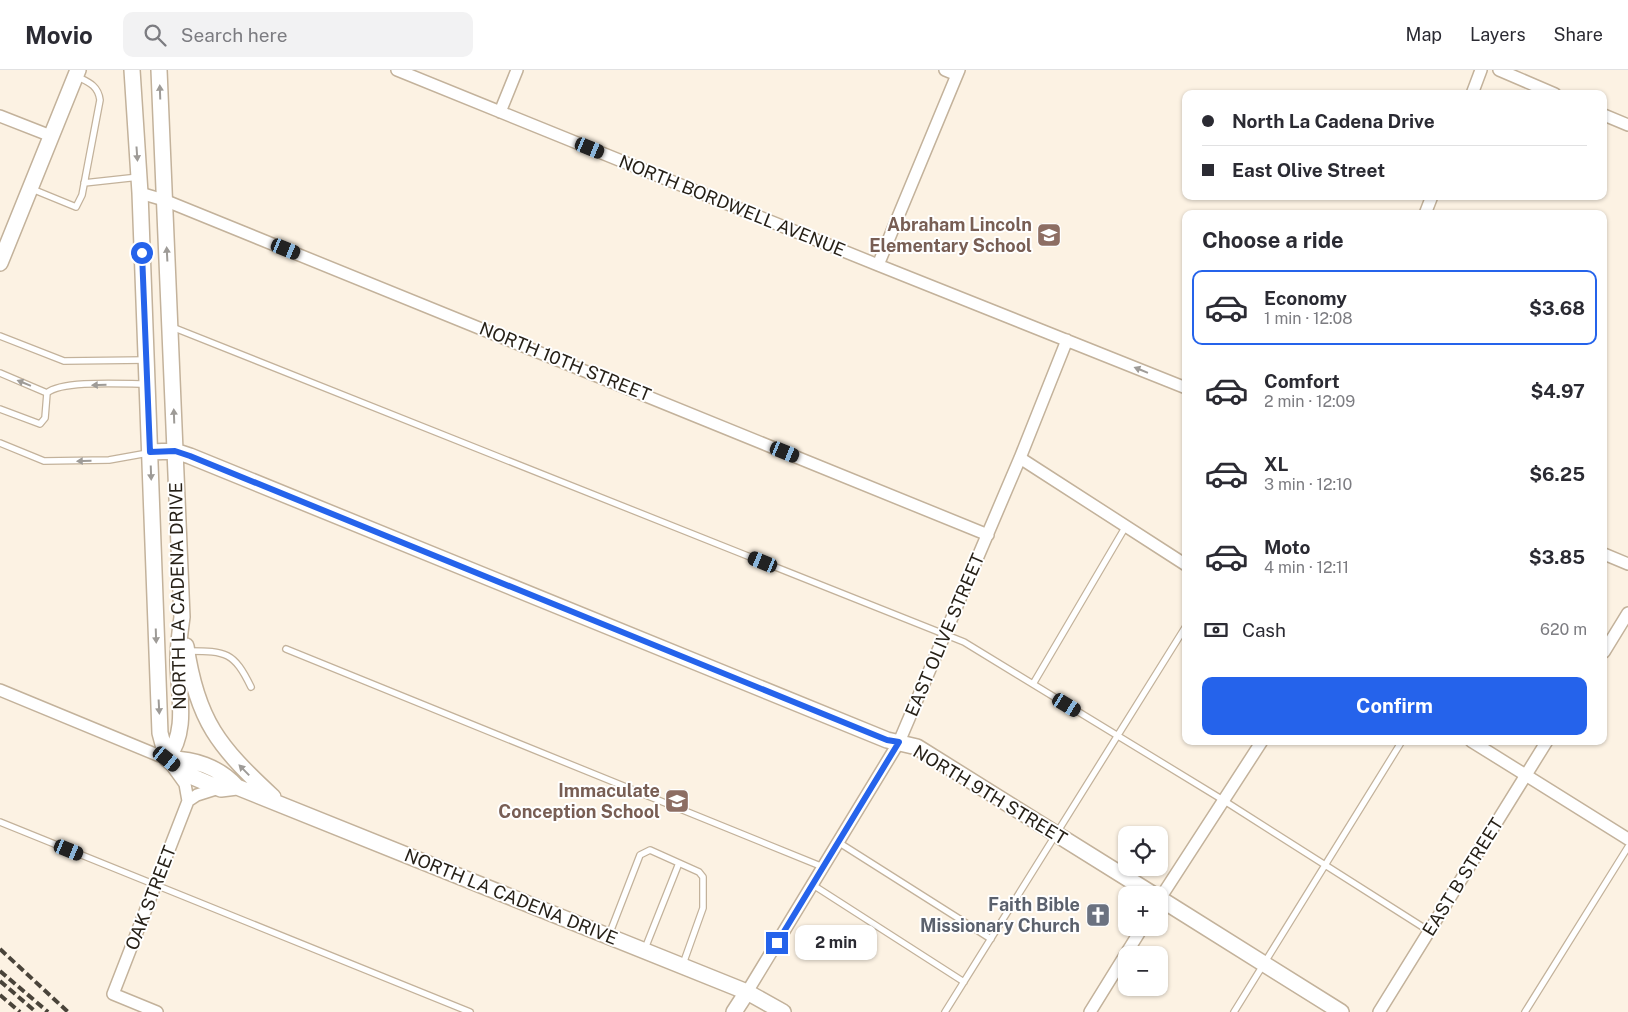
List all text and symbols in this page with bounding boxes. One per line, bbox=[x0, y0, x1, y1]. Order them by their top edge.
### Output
search box bbox=[123, 12, 473, 57]
text: Movio bbox=[25, 21, 93, 49]
icon: search bbox=[141, 21, 169, 49]
text: Search here bbox=[181, 24, 288, 46]
text: Map bbox=[1406, 24, 1442, 45]
text: Layers bbox=[1470, 24, 1526, 45]
text: Share bbox=[1554, 24, 1603, 45]
one-way arrow bbox=[156, 83, 164, 99]
text: North La Cadena Drive bbox=[1232, 110, 1435, 132]
car bbox=[573, 135, 606, 161]
one-way arrow bbox=[133, 146, 141, 162]
street label: NORTH BORDWELL AVENUE bbox=[616, 150, 848, 261]
text: East Olive Street bbox=[1232, 159, 1385, 181]
place label: Abraham Lincoln Elementary School bbox=[869, 214, 1032, 256]
school or university icon: Abraham Lincoln Elementary School bbox=[1036, 222, 1062, 248]
text: Choose a ride bbox=[1202, 227, 1344, 253]
car bbox=[269, 236, 302, 262]
route start bbox=[131, 242, 153, 264]
one-way arrow bbox=[163, 246, 171, 262]
icon: car bbox=[1204, 285, 1249, 330]
text: Economy bbox=[1264, 287, 1347, 309]
text: $3.68 bbox=[1529, 297, 1585, 319]
text: 1 min · 12:08 bbox=[1264, 309, 1353, 328]
street label: NORTH 10TH STREET bbox=[476, 318, 654, 406]
one-way arrow bbox=[1134, 365, 1148, 373]
icon: car bbox=[1204, 368, 1249, 413]
text: Comfort bbox=[1264, 370, 1340, 392]
one-way arrow bbox=[16, 379, 31, 387]
text: $4.97 bbox=[1530, 380, 1585, 402]
one-way arrow bbox=[90, 381, 106, 389]
text: 2 min · 12:09 bbox=[1264, 392, 1355, 411]
one-way arrow bbox=[170, 408, 178, 424]
car bbox=[768, 439, 801, 465]
icon: car bbox=[1204, 451, 1249, 496]
text: XL bbox=[1264, 453, 1289, 475]
one-way arrow bbox=[76, 457, 92, 465]
text: $6.25 bbox=[1529, 463, 1585, 485]
one-way arrow bbox=[147, 465, 155, 481]
text: 3 min · 12:10 bbox=[1264, 475, 1352, 494]
street label: NORTH LA CADENA DRIVE bbox=[165, 482, 190, 710]
icon: car bbox=[1204, 534, 1249, 579]
text: Moto bbox=[1264, 536, 1310, 558]
text: $3.85 bbox=[1529, 546, 1585, 568]
car bbox=[746, 549, 779, 575]
street label: EAST OLIVE STREET bbox=[901, 550, 988, 719]
text: 4 min · 12:11 bbox=[1264, 558, 1349, 577]
icon: cash bbox=[1202, 616, 1230, 644]
text: Cash bbox=[1242, 619, 1286, 641]
text: 620 m bbox=[1540, 620, 1587, 639]
one-way arrow bbox=[152, 628, 160, 644]
button: Confirm bbox=[1202, 677, 1587, 735]
car bbox=[1050, 691, 1083, 719]
one-way arrow bbox=[155, 699, 163, 715]
street label: NORTH 9TH STREET bbox=[910, 740, 1071, 849]
car bbox=[150, 744, 183, 774]
one-way arrow bbox=[238, 764, 250, 776]
place label: Immaculate Conception School bbox=[498, 780, 660, 822]
school or university icon: Immaculate Conception School bbox=[664, 788, 690, 814]
street label: EAST B STREET bbox=[1418, 814, 1507, 940]
map controls bbox=[1118, 826, 1168, 996]
button: locate bbox=[1118, 826, 1168, 876]
car bbox=[52, 837, 85, 863]
street label: OAK STREET bbox=[121, 842, 180, 953]
street label: NORTH LA CADENA DRIVE bbox=[402, 844, 621, 949]
button: + bbox=[1118, 886, 1168, 936]
place label: Faith Bible Missionary Church bbox=[920, 894, 1080, 936]
church icon: Faith Bible Missionary Church bbox=[1085, 902, 1111, 928]
callout: 2 min bbox=[794, 926, 877, 960]
route end bbox=[766, 932, 788, 954]
text: 2 min bbox=[815, 933, 857, 952]
button: − bbox=[1118, 946, 1168, 996]

